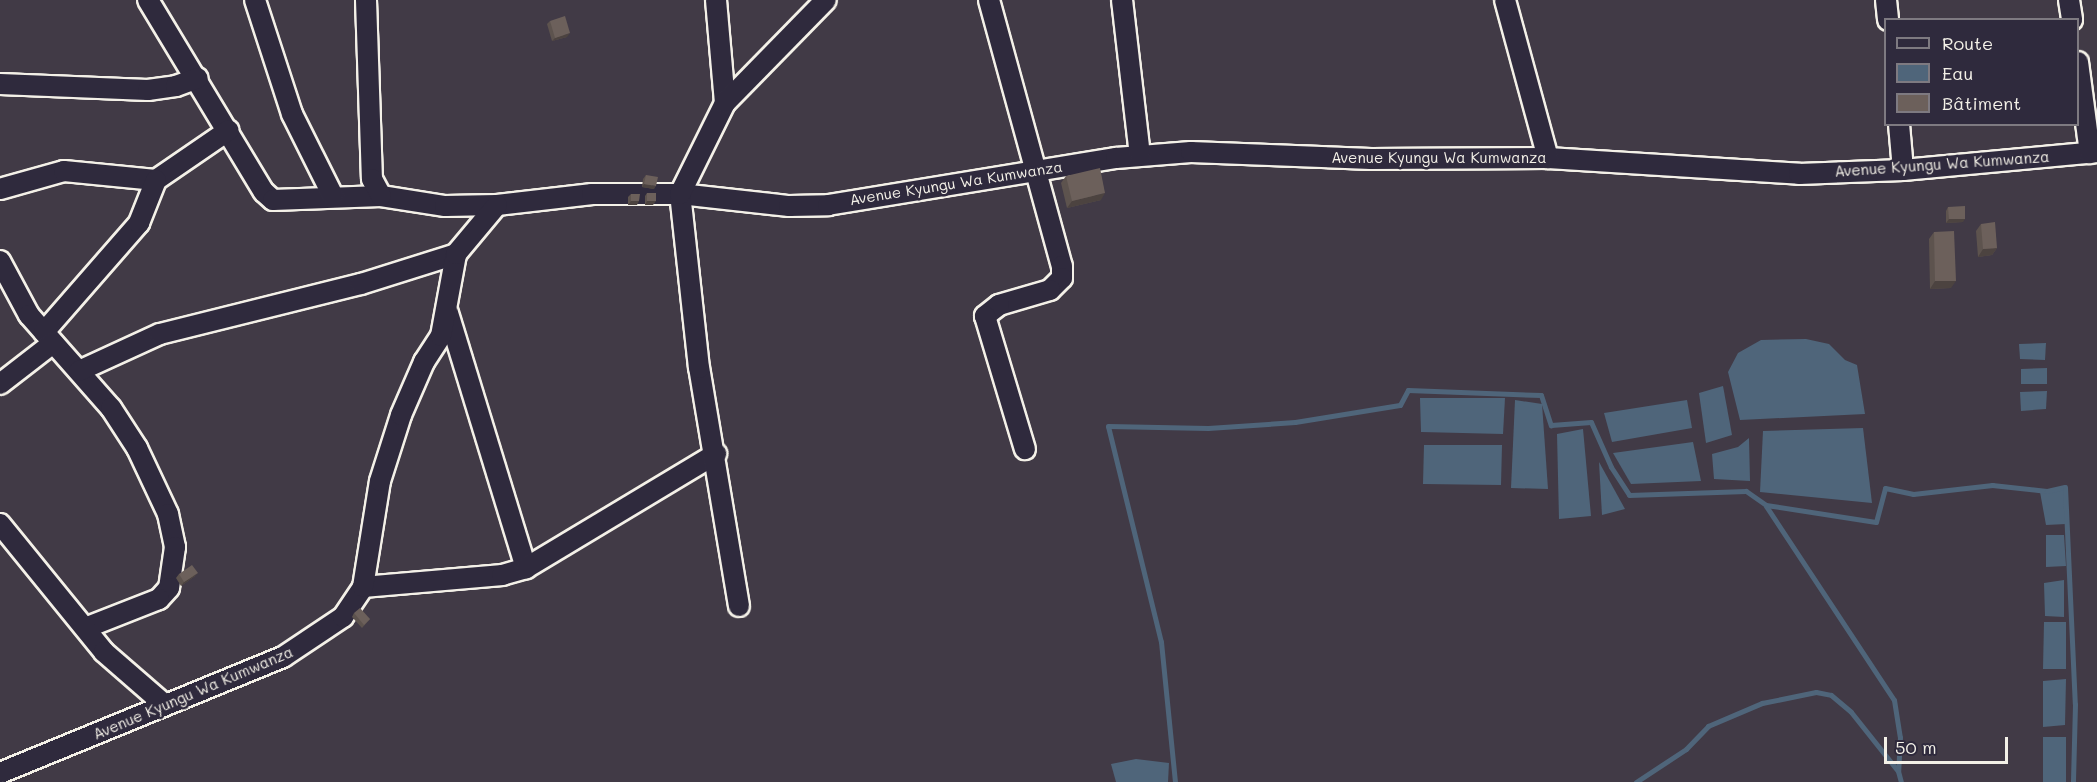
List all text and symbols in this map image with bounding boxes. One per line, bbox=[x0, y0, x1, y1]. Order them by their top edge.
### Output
legend bbox=[1884, 18, 2079, 126]
text: Route bbox=[1942, 31, 1993, 55]
text: Eau bbox=[1942, 61, 1973, 85]
text: Bâtiment bbox=[1942, 91, 2021, 115]
street label: Avenue Kyungu Wa Kumwanza bbox=[1834, 148, 2050, 180]
street label: Avenue Kyungu Wa Kumwanza bbox=[1331, 149, 1547, 167]
street label: Avenue Kyungu Wa Kumwanza bbox=[848, 157, 1064, 209]
street label: Avenue Kyungu Wa Kumwanza bbox=[90, 643, 296, 743]
scale bar bbox=[1887, 725, 2012, 763]
text: 50 m bbox=[1895, 735, 1937, 759]

